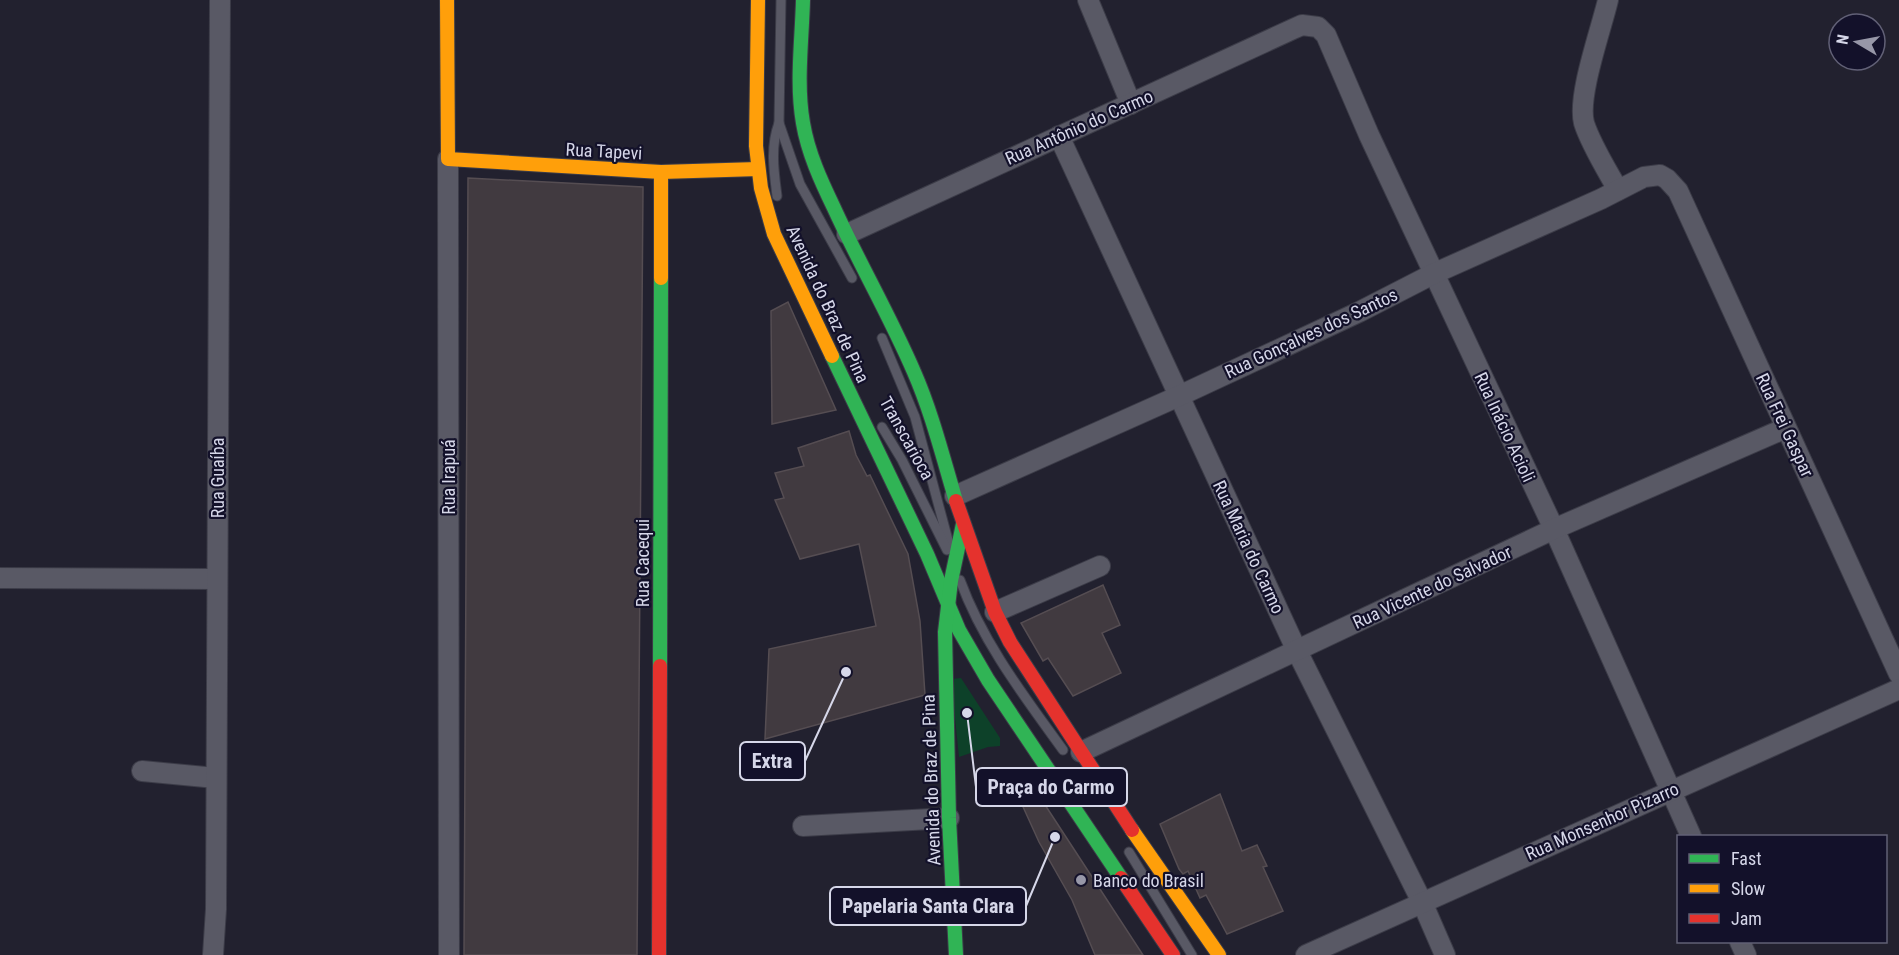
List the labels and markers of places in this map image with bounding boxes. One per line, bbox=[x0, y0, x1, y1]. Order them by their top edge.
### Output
callout: Extra bbox=[740, 742, 805, 780]
callout: Praça do Carmo bbox=[976, 768, 1127, 806]
place label: Banco do Brasil bbox=[1093, 870, 1204, 891]
marker: Banco do Brasil bbox=[1074, 873, 1088, 887]
callout: Papelaria Santa Clara bbox=[830, 887, 1026, 925]

